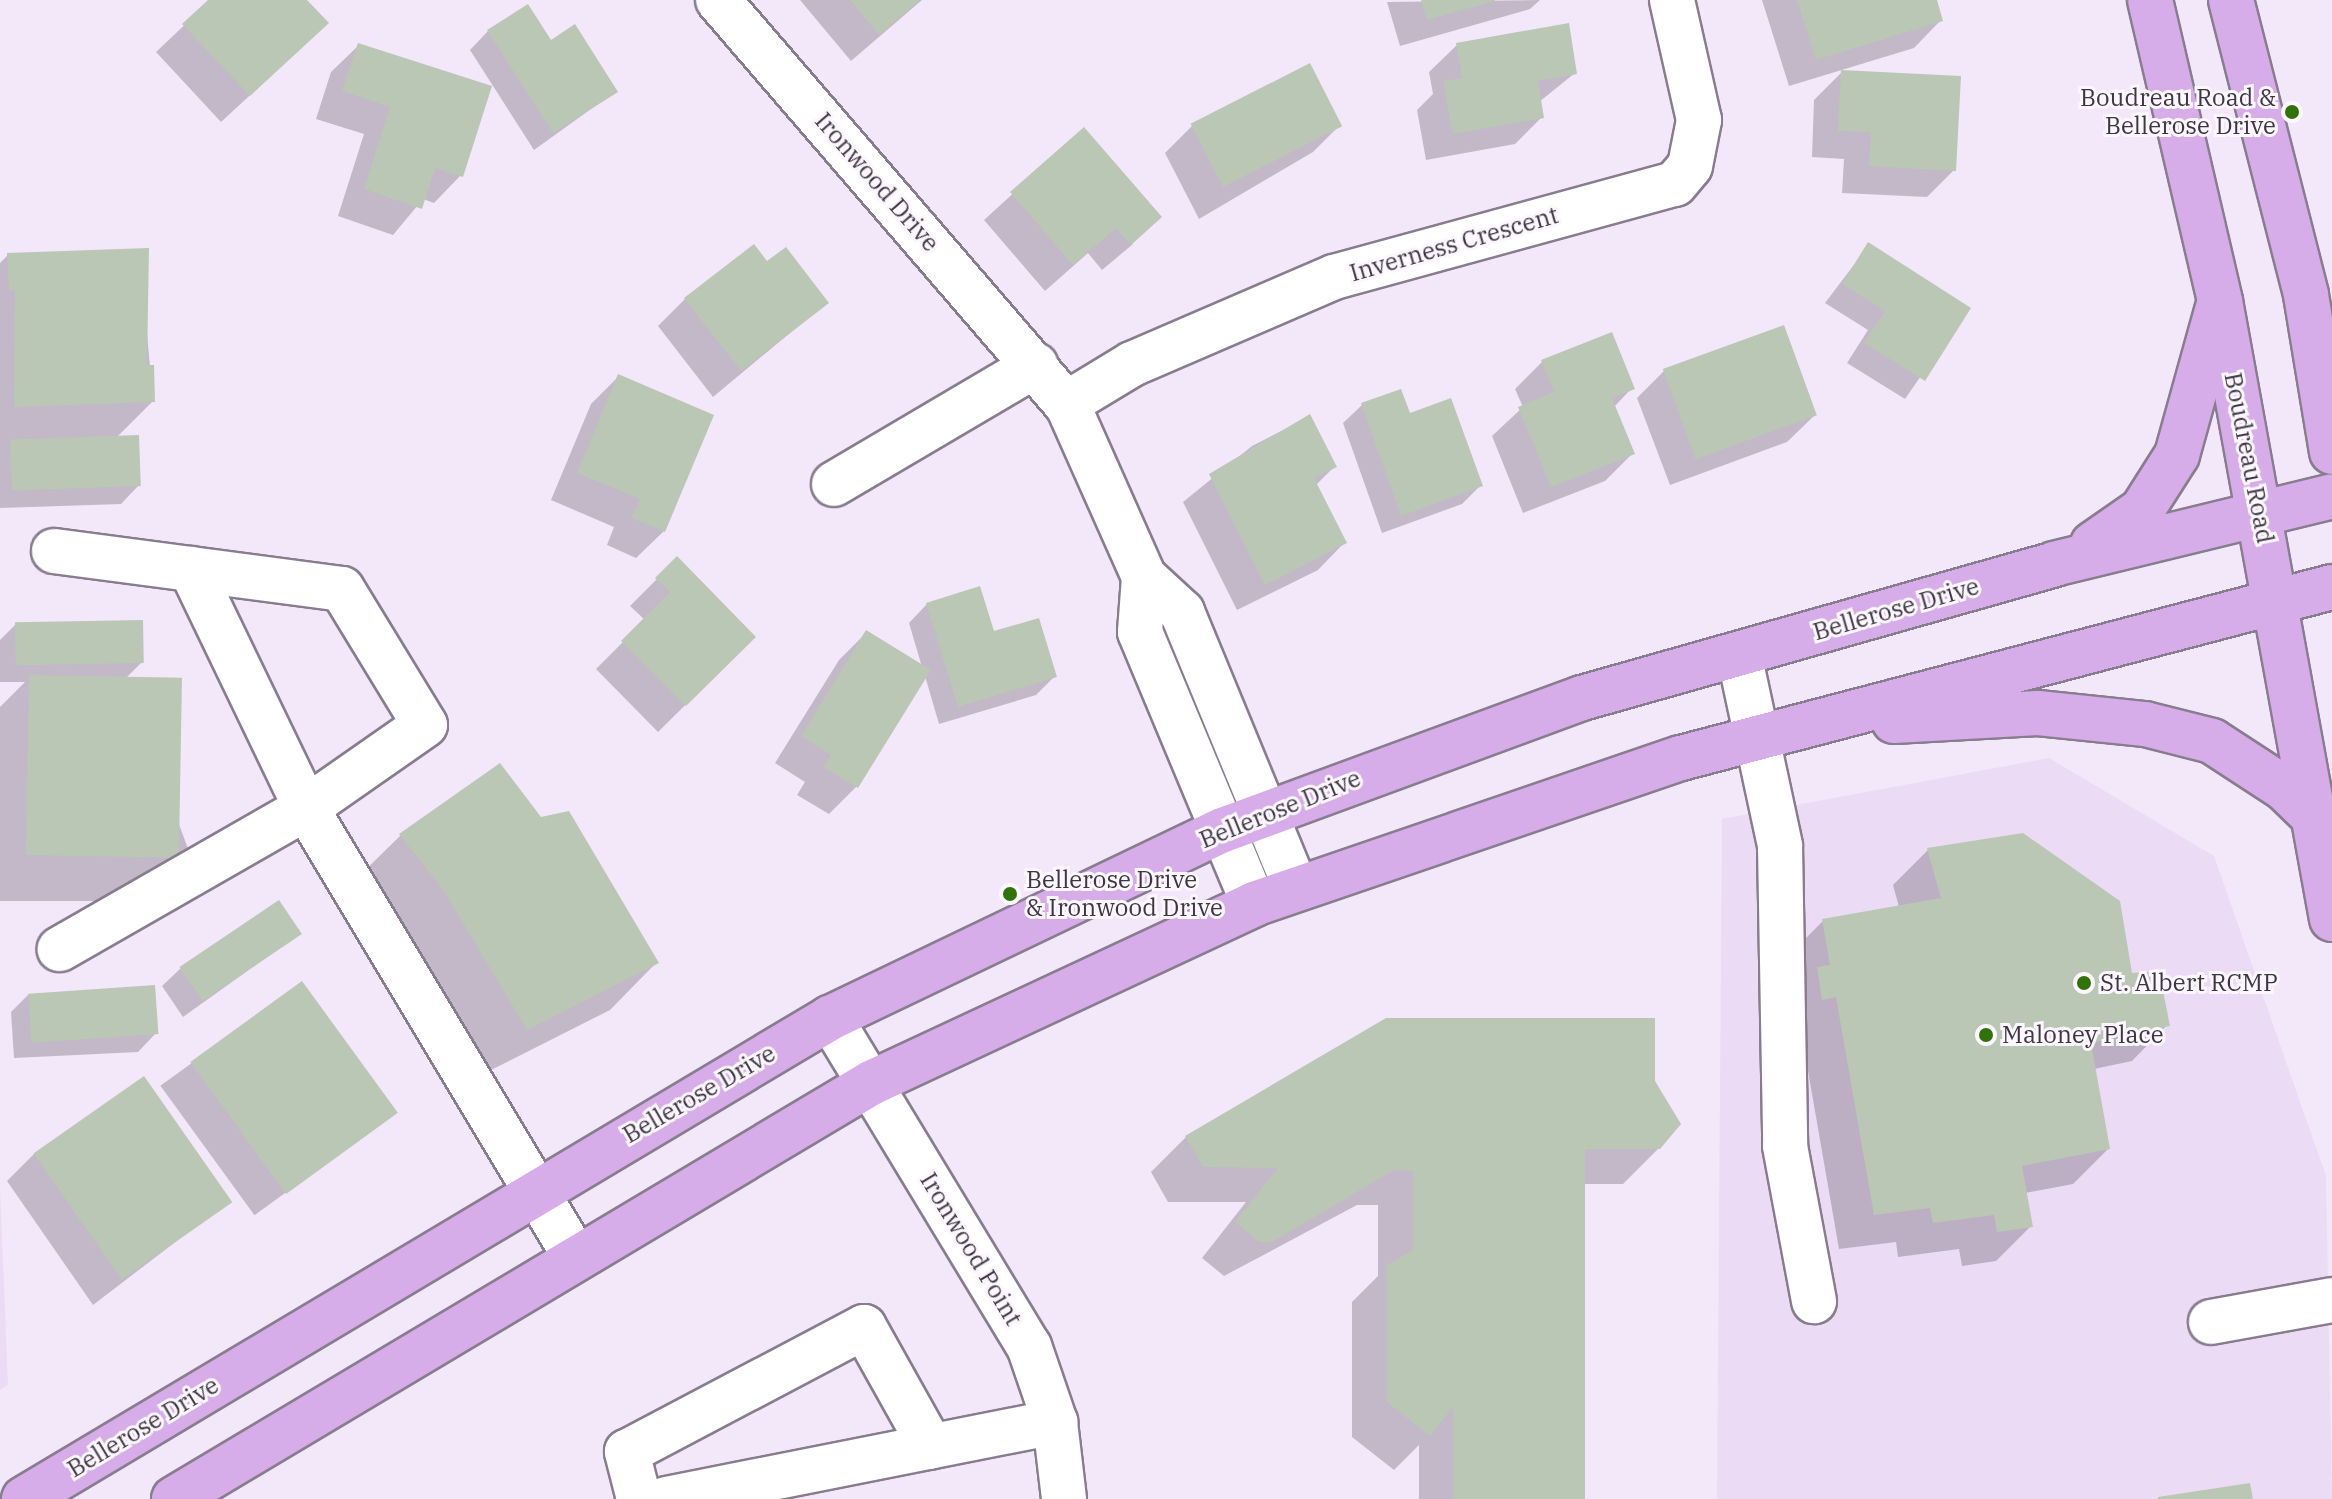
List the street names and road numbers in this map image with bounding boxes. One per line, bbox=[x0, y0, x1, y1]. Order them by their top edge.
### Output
street label: Ironwood Drive bbox=[809, 107, 945, 257]
street label: Inverness Crescent bbox=[1346, 200, 1562, 288]
street label: Boudreau Road bbox=[2218, 370, 2280, 546]
street label: Bellerose Drive bbox=[1810, 572, 1982, 646]
street label: Bellerose Drive bbox=[1195, 764, 1365, 854]
street label: Bellerose Drive bbox=[618, 1039, 780, 1149]
street label: Ironwood Point bbox=[914, 1167, 1028, 1331]
street label: Bellerose Drive bbox=[62, 1371, 224, 1483]

